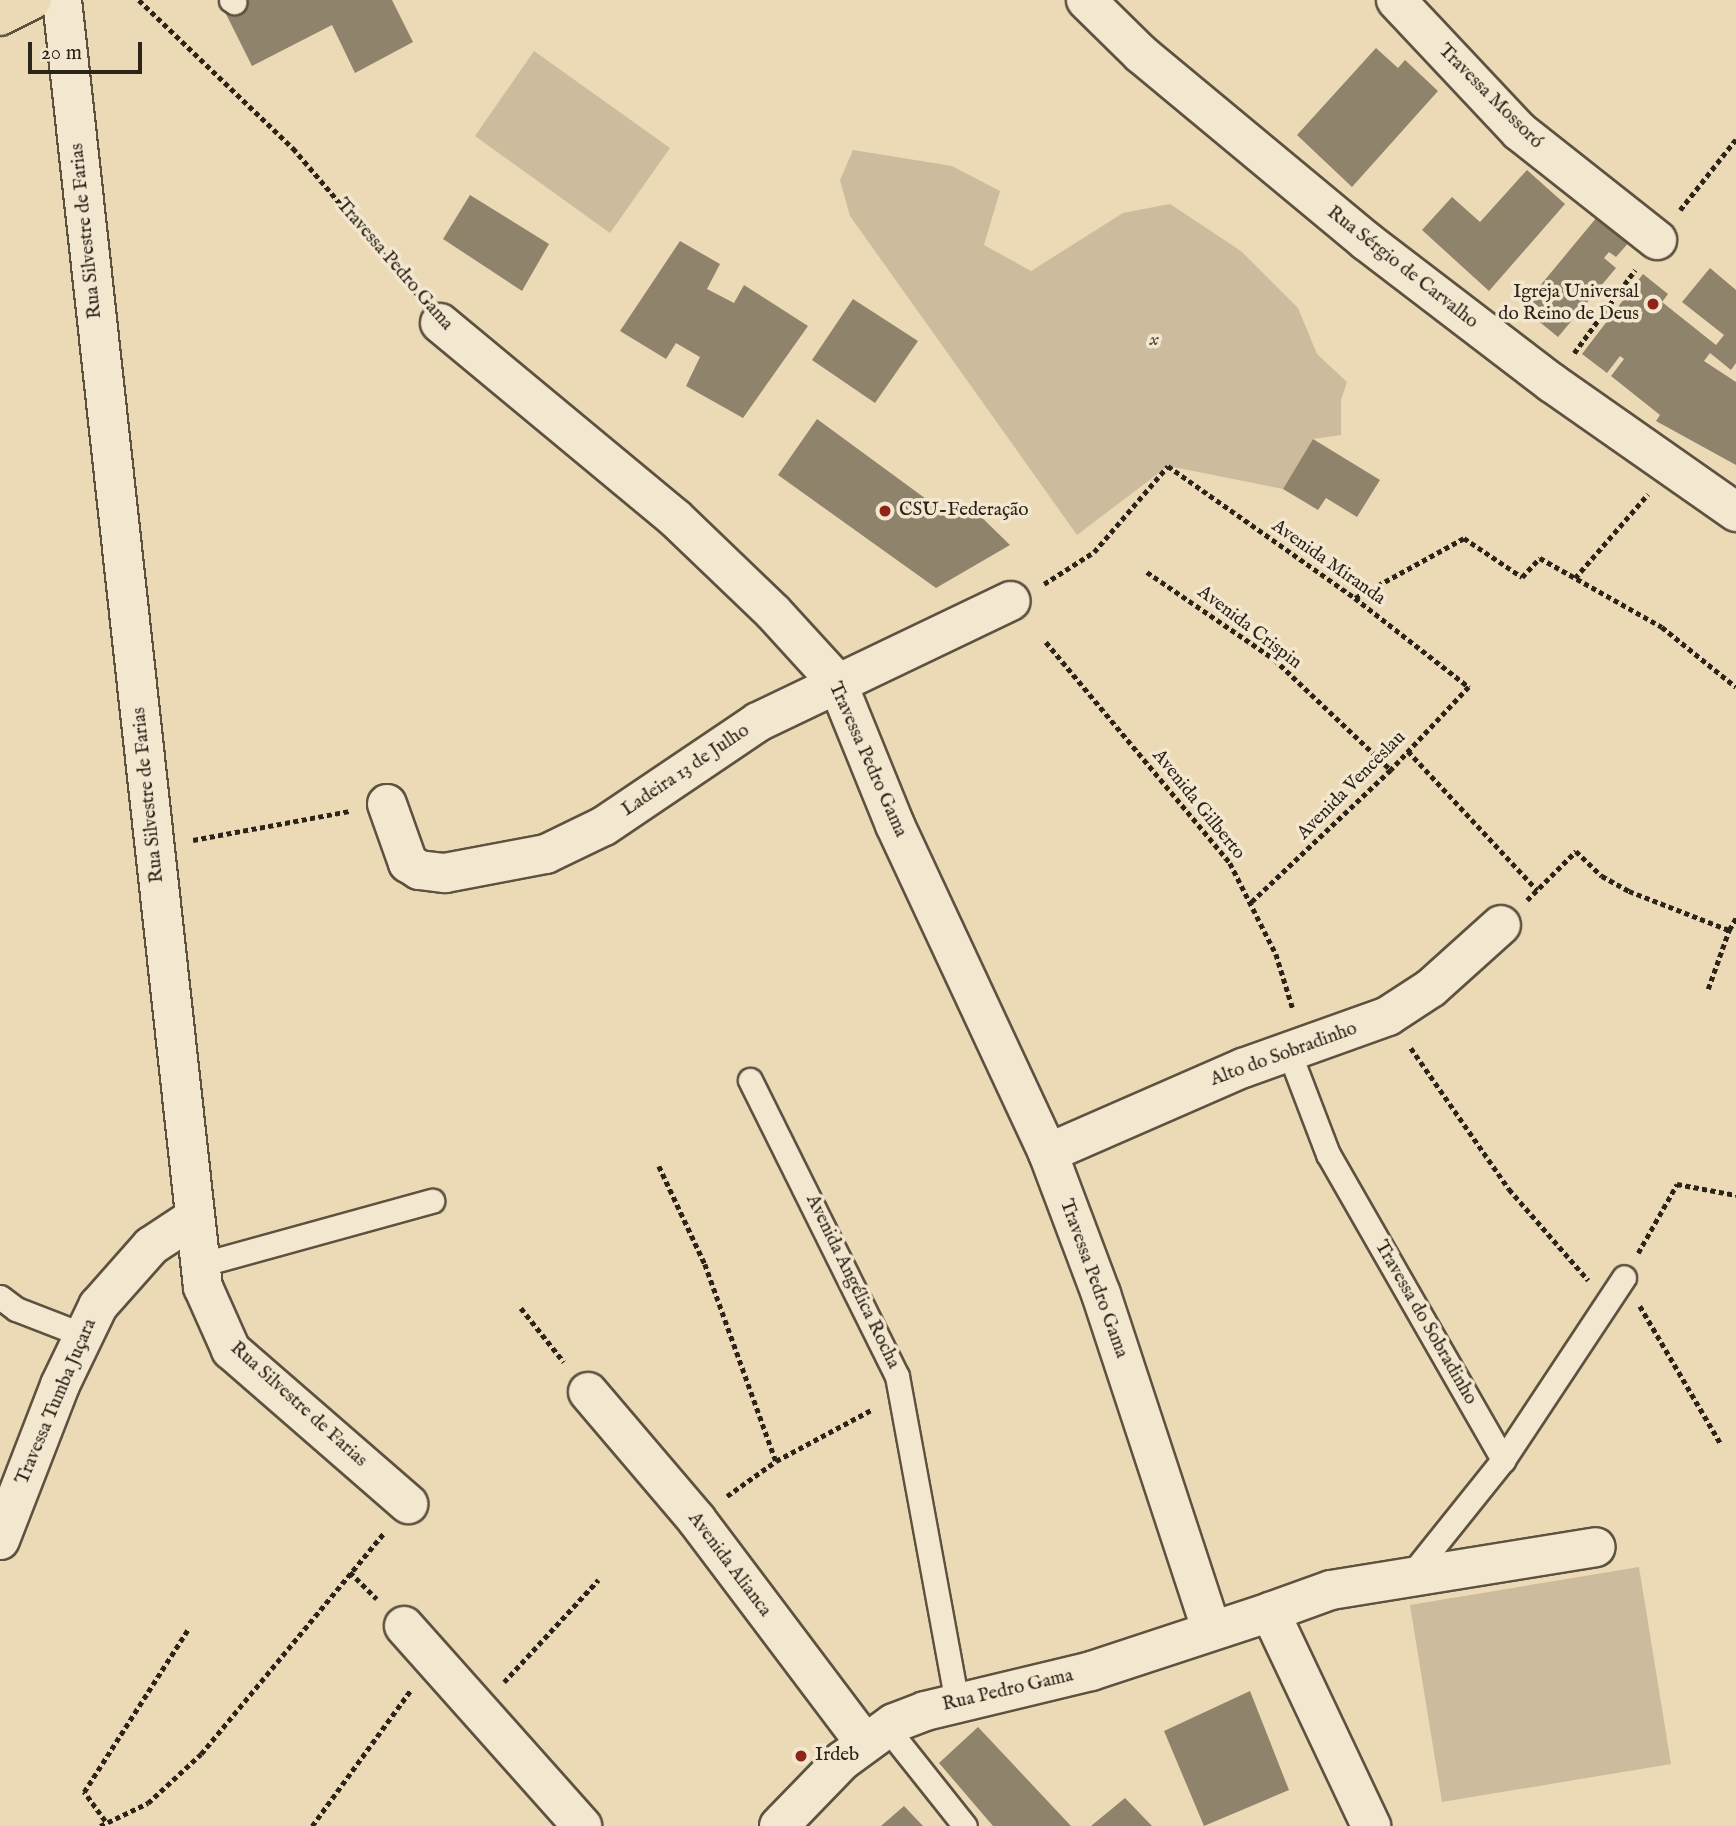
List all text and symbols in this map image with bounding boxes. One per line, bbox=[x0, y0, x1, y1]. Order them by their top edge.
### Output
scale bar bbox=[32, 28, 145, 72]
text: 20 m bbox=[41, 40, 82, 67]
street label: Travessa Mossoró bbox=[1433, 40, 1547, 154]
street label: Rua Silvestre de Farias bbox=[66, 142, 108, 320]
street label: Travessa Pedro Gama bbox=[331, 194, 457, 336]
street label: Rua Sérgio de Carvalho bbox=[1322, 202, 1482, 334]
place label: Igreja Universal do Reino de Deus bbox=[1498, 282, 1639, 326]
marker: Igreja Universal do Reino de Deus bbox=[1645, 296, 1661, 312]
park label: x bbox=[1149, 330, 1159, 352]
place label: CSU-Federação bbox=[899, 500, 1029, 522]
marker: CSU-Federação bbox=[877, 503, 893, 519]
street label: Avenida Miranda bbox=[1267, 515, 1389, 611]
street label: Avenida Crispin bbox=[1192, 581, 1306, 675]
street label: Travessa Pedro Gama bbox=[823, 679, 911, 841]
street label: Rua Silvestre de Farias bbox=[128, 706, 170, 884]
street label: Ladeira 13 de Julho bbox=[618, 720, 754, 822]
street label: Avenida Venceslau bbox=[1293, 727, 1411, 845]
street label: Avenida Gilberto bbox=[1147, 745, 1249, 865]
street label: Alto do Sobradinho bbox=[1208, 1018, 1360, 1092]
street label: Avenida Angélica Rocha bbox=[800, 1191, 904, 1373]
street label: Travessa Pedro Gama bbox=[1054, 1197, 1132, 1361]
street label: Travessa do Sobradinho bbox=[1369, 1237, 1481, 1409]
street label: Travessa Tumba Juçara bbox=[12, 1316, 102, 1488]
street label: Rua Silvestre de Farias bbox=[225, 1338, 371, 1472]
street label: Avenida Alianca bbox=[682, 1508, 776, 1622]
street label: Rua Pedro Gama bbox=[940, 1665, 1076, 1717]
place label: Irdeb bbox=[815, 1745, 859, 1767]
marker: Irdeb bbox=[793, 1748, 809, 1764]

